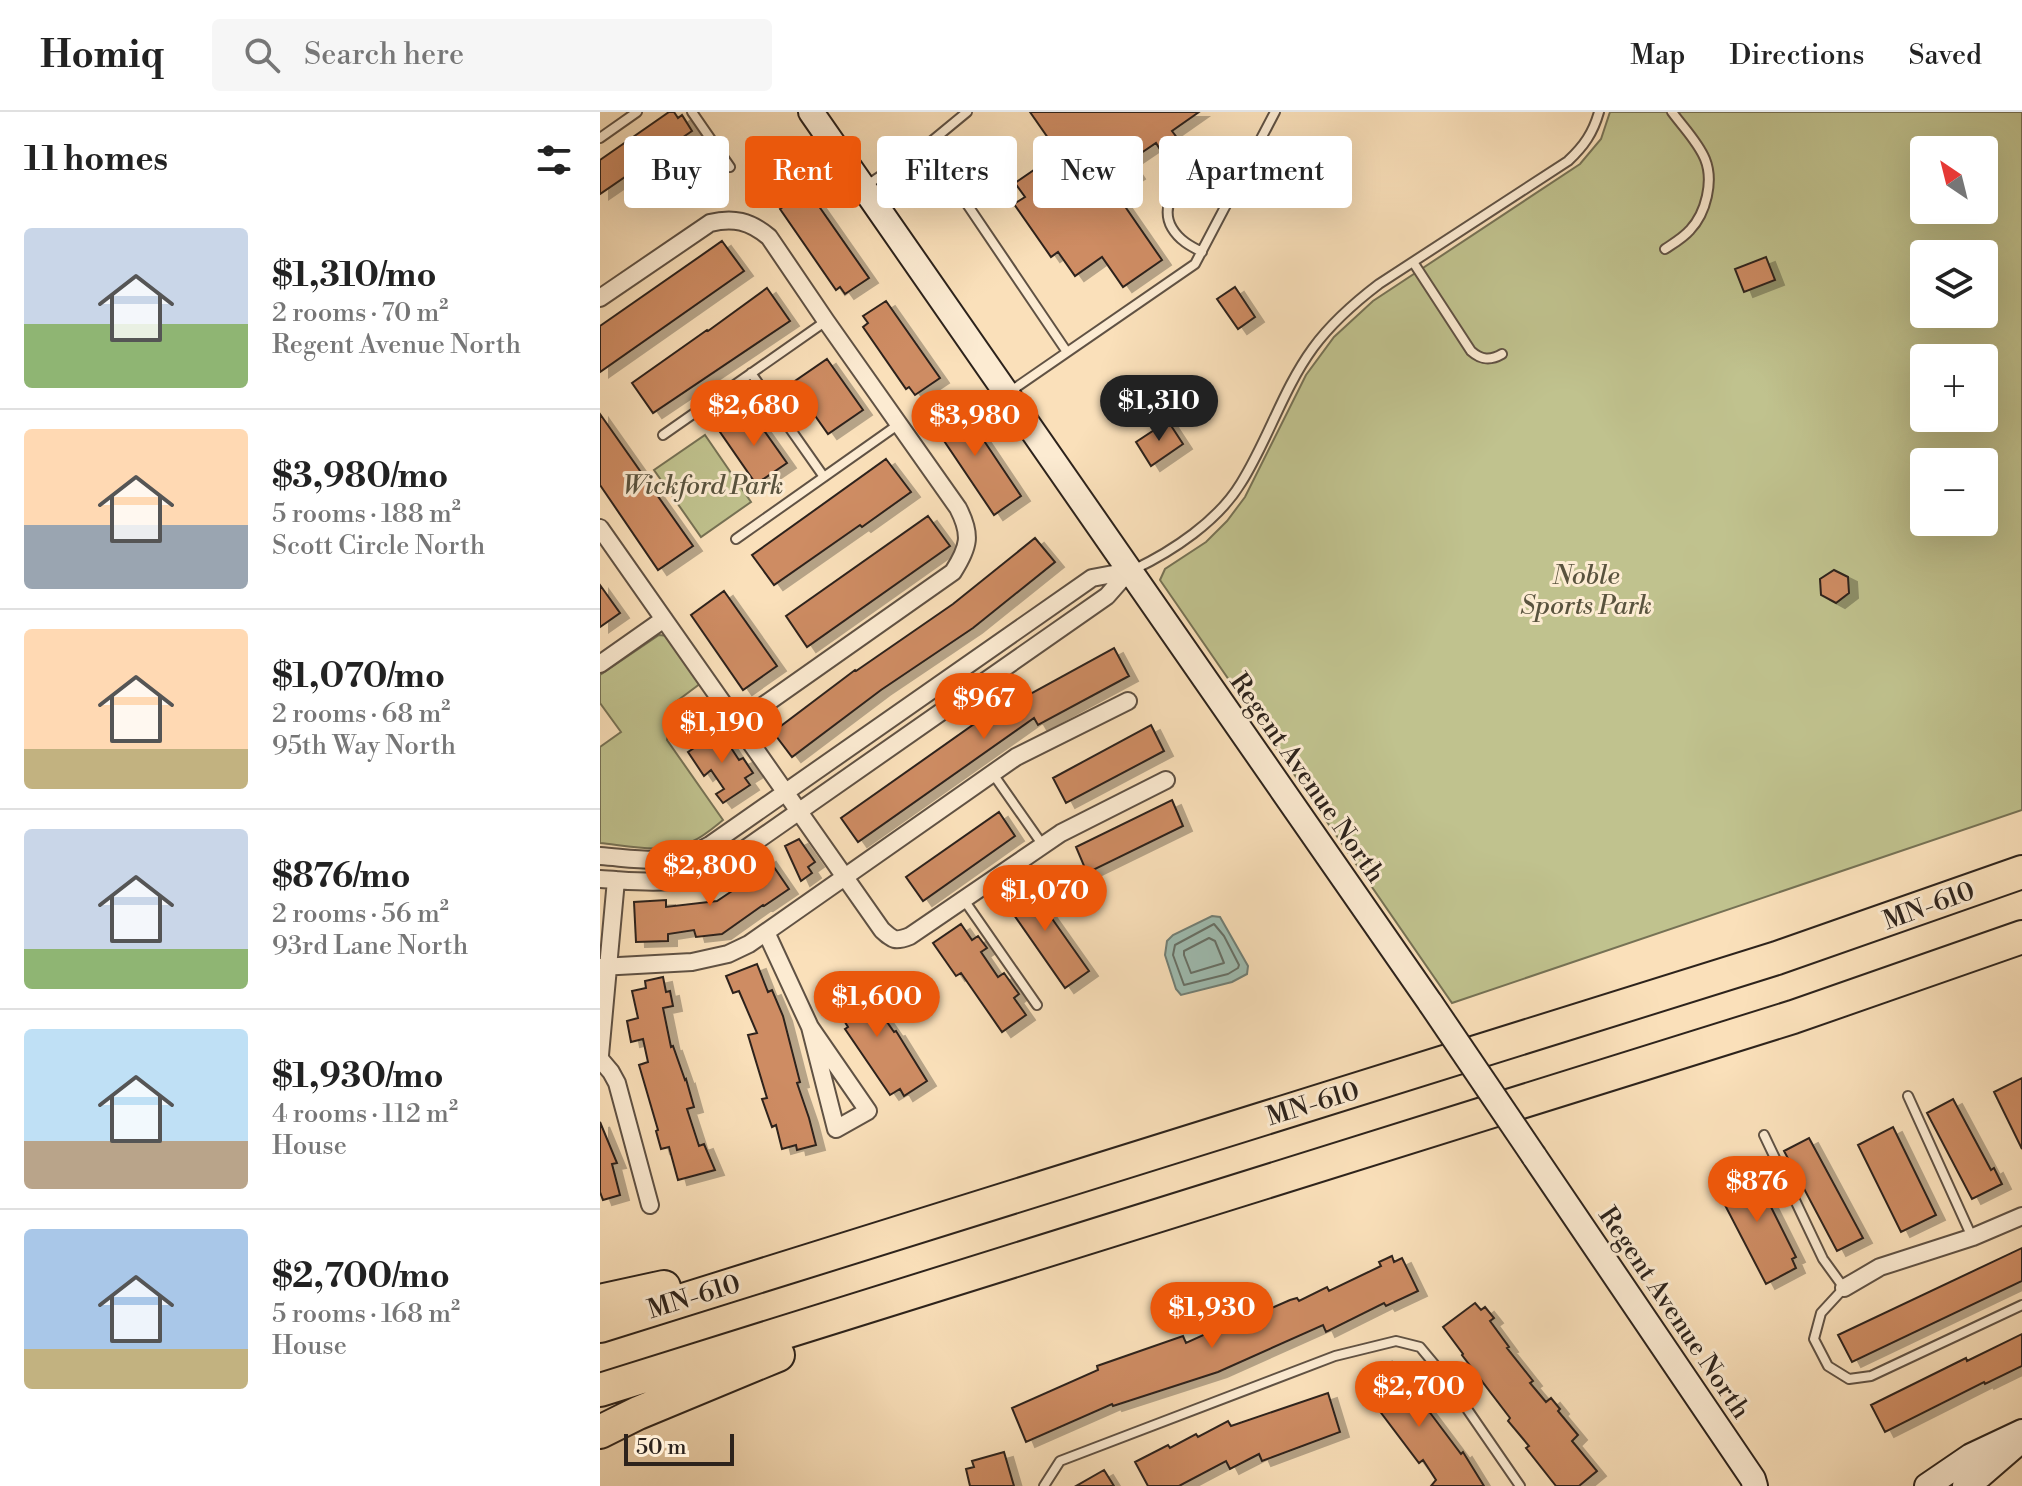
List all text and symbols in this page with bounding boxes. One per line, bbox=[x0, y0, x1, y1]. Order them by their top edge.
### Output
search box bbox=[212, 19, 772, 91]
text: Homiq bbox=[40, 32, 164, 79]
icon: search bbox=[240, 33, 284, 77]
text: Search here bbox=[304, 36, 464, 74]
text: Map bbox=[1630, 38, 1685, 73]
text: Directions bbox=[1729, 38, 1864, 73]
text: Saved bbox=[1908, 38, 1982, 73]
chip: Buy bbox=[624, 136, 729, 208]
chip: Rent bbox=[745, 136, 861, 208]
chip: Filters bbox=[877, 136, 1017, 208]
chip: New bbox=[1033, 136, 1143, 208]
chip: Apartment bbox=[1159, 136, 1352, 208]
north arrow bbox=[1910, 136, 1998, 224]
map controls bbox=[1910, 136, 1998, 536]
icon: filters bbox=[532, 138, 576, 182]
text: 11 homes bbox=[24, 139, 168, 181]
button: layers bbox=[1910, 240, 1998, 328]
text: $1,310/mo bbox=[272, 255, 436, 297]
icon: home bbox=[88, 260, 184, 356]
text: 2 rooms · 70 m² bbox=[272, 297, 448, 329]
text: Regent Avenue North bbox=[272, 329, 521, 361]
button: + bbox=[1910, 344, 1998, 432]
pin: $1,310 bbox=[1094, 375, 1224, 443]
pin: $2,680 bbox=[689, 380, 819, 448]
text: $1,310 bbox=[1118, 385, 1200, 417]
text: $2,680 bbox=[708, 390, 800, 422]
pin: $3,980 bbox=[910, 390, 1040, 458]
text: $3,980 bbox=[930, 400, 1020, 432]
button: − bbox=[1910, 448, 1998, 536]
text: $3,980/mo bbox=[272, 456, 448, 498]
icon: home bbox=[88, 461, 184, 557]
park label: Wickford Park bbox=[623, 470, 783, 502]
text: 5 rooms · 188 m² bbox=[272, 498, 461, 530]
text: Scott Circle North bbox=[272, 530, 485, 562]
park label: Noble Sports Park bbox=[1520, 560, 1652, 622]
text: $1,070/mo bbox=[272, 656, 445, 698]
icon: home bbox=[88, 661, 184, 757]
street label: Regent Avenue North bbox=[1223, 667, 1391, 889]
pin: $967 bbox=[937, 673, 1031, 741]
text: $967 bbox=[953, 683, 1015, 715]
pin: $1,190 bbox=[657, 697, 787, 765]
text: 2 rooms · 68 m² bbox=[272, 698, 450, 730]
text: $1,190 bbox=[680, 707, 764, 739]
text: 95th Way North bbox=[272, 730, 456, 762]
pin: $2,800 bbox=[645, 840, 775, 908]
text: $2,800 bbox=[663, 850, 757, 882]
text: $876/mo bbox=[272, 856, 411, 898]
icon: home bbox=[88, 861, 184, 957]
pin: $1,070 bbox=[980, 865, 1110, 933]
text: $1,070 bbox=[1001, 875, 1089, 907]
street label: MN-610 bbox=[1879, 875, 1979, 937]
text: 2 rooms · 56 m² bbox=[272, 898, 449, 930]
text: 93rd Lane North bbox=[272, 930, 468, 962]
pin: $1,600 bbox=[812, 971, 942, 1039]
text: $1,600 bbox=[832, 981, 922, 1013]
text: $1,930/mo bbox=[272, 1056, 443, 1098]
icon: home bbox=[88, 1061, 184, 1157]
street label: MN-610 bbox=[1263, 1075, 1363, 1133]
text: 4 rooms · 112 m² bbox=[272, 1098, 458, 1130]
text: House bbox=[272, 1130, 347, 1162]
pin: $876 bbox=[1710, 1156, 1804, 1224]
text: $876 bbox=[1726, 1166, 1788, 1198]
street label: Regent Avenue North bbox=[1591, 1201, 1757, 1425]
text: $2,700/mo bbox=[272, 1256, 450, 1298]
icon: home bbox=[88, 1261, 184, 1357]
street label: MN-610 bbox=[644, 1268, 744, 1326]
pin: $1,930 bbox=[1147, 1282, 1277, 1350]
text: $1,930 bbox=[1168, 1292, 1256, 1324]
text: 5 rooms · 168 m² bbox=[272, 1298, 460, 1330]
text: House bbox=[272, 1330, 347, 1362]
pin: $2,700 bbox=[1354, 1361, 1484, 1429]
text: $2,700 bbox=[1373, 1371, 1465, 1403]
scale bar bbox=[624, 1430, 734, 1466]
text: 50 m bbox=[636, 1434, 687, 1461]

